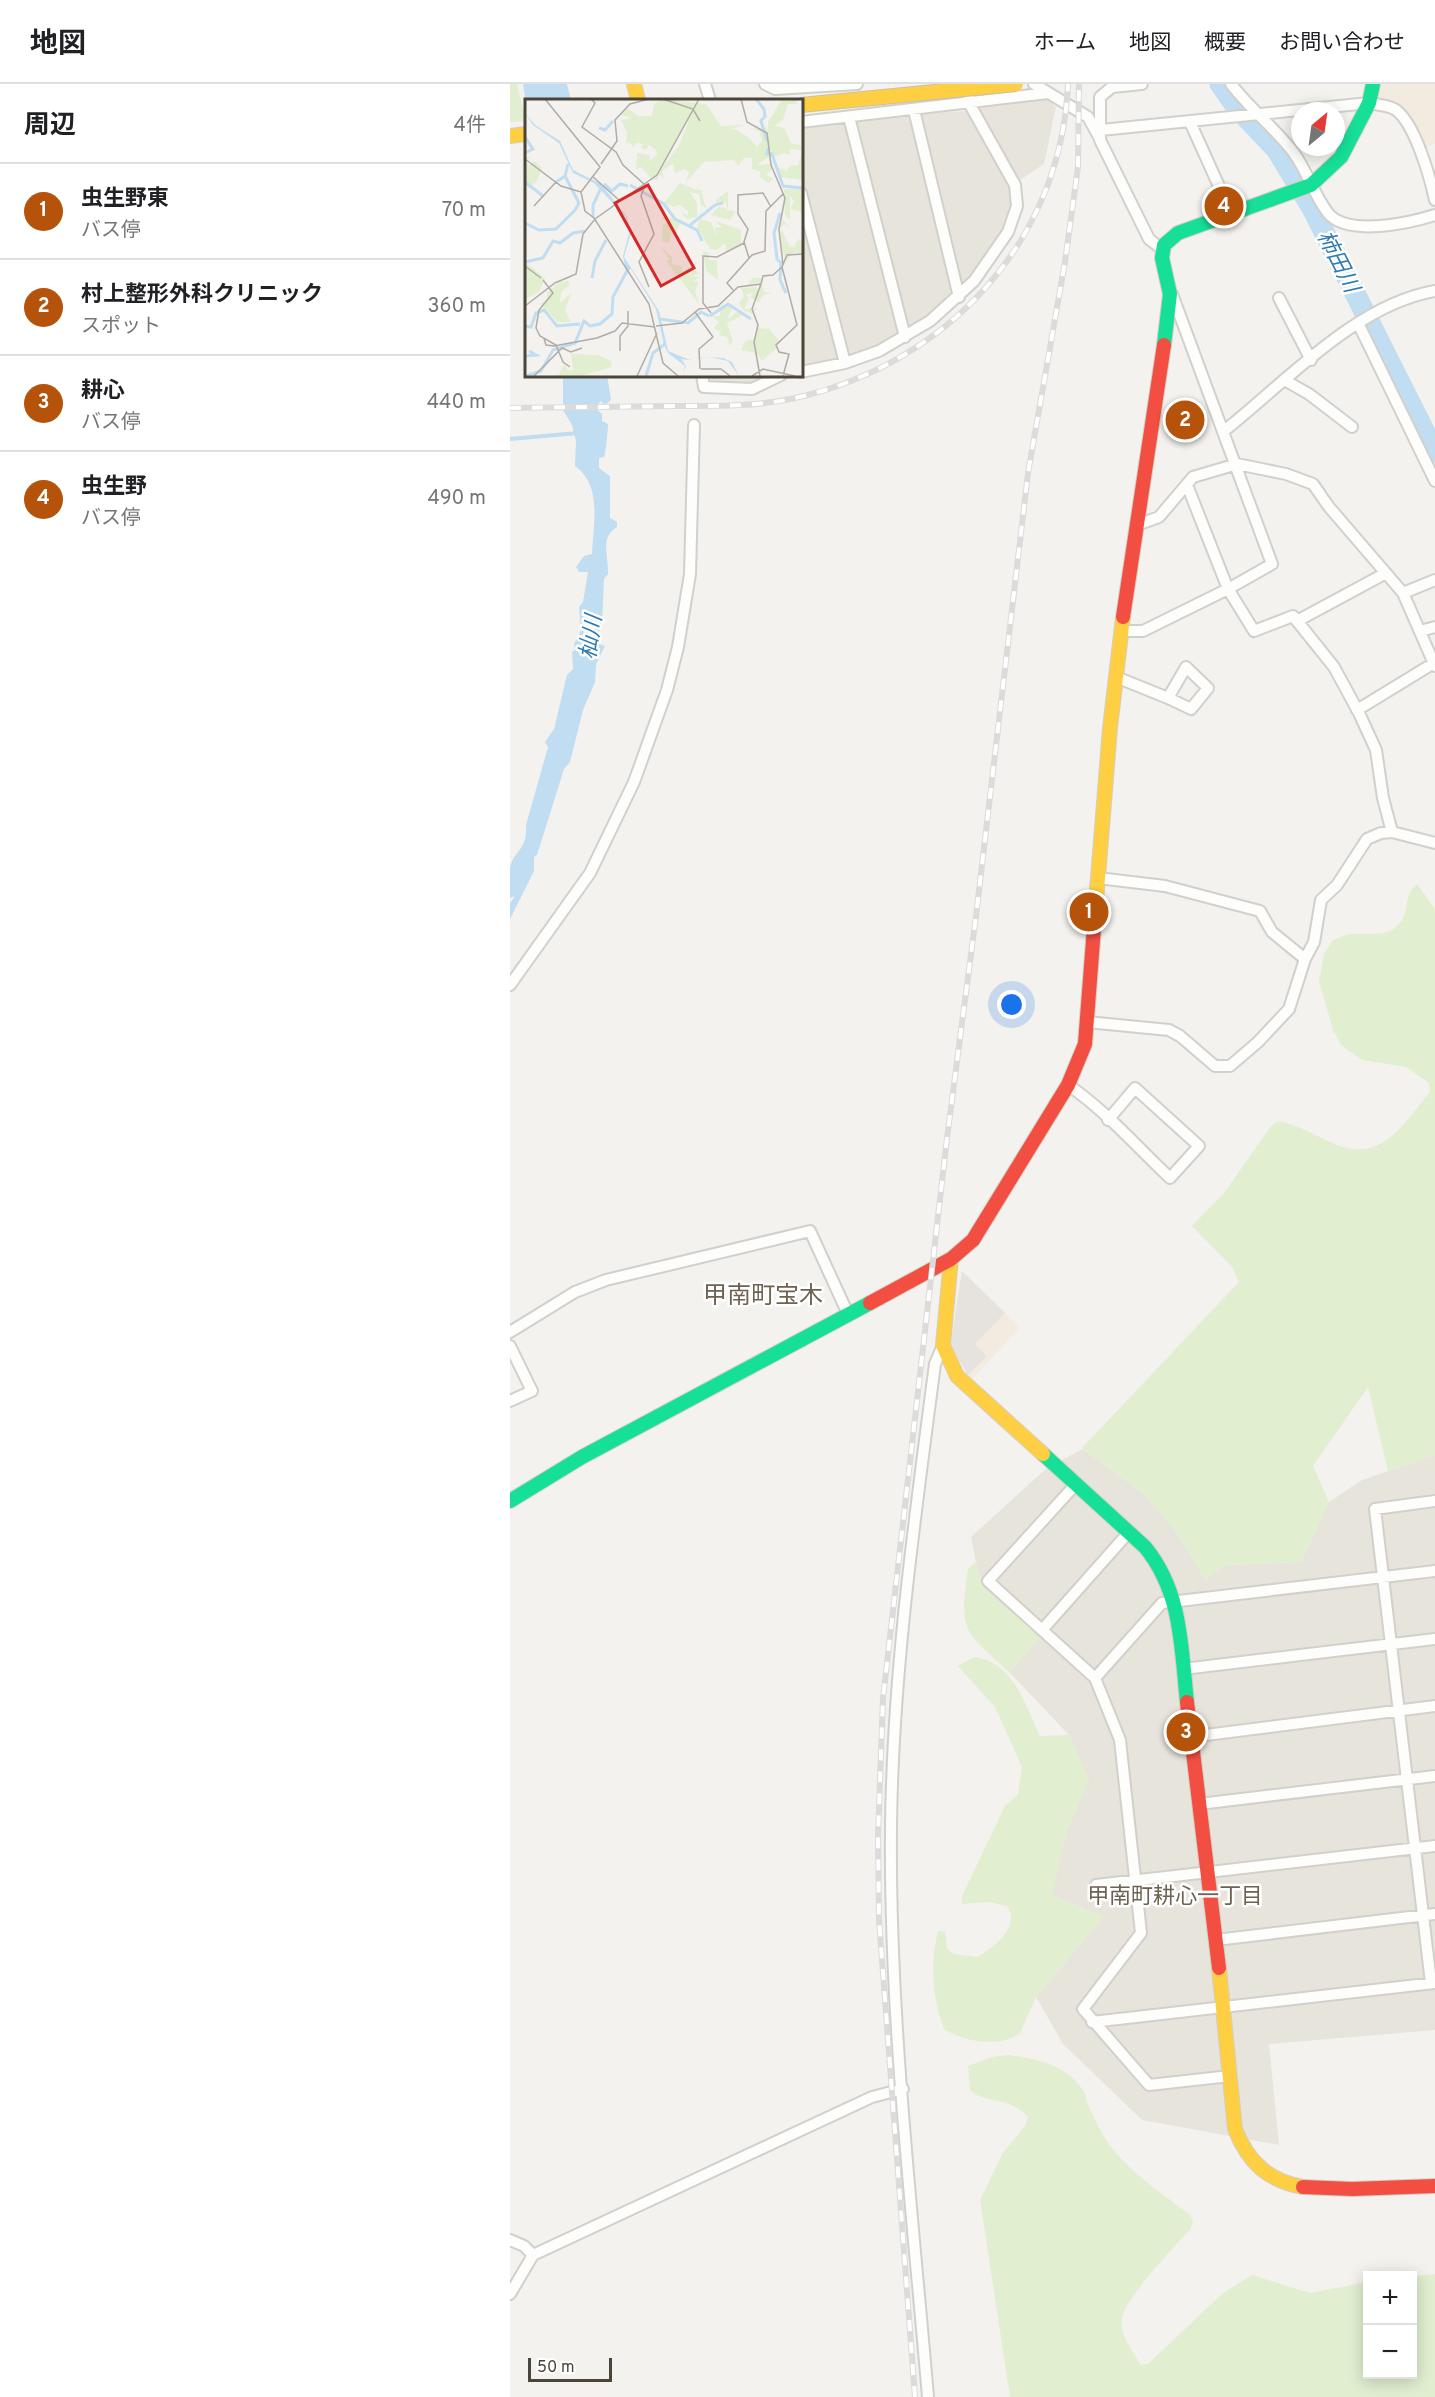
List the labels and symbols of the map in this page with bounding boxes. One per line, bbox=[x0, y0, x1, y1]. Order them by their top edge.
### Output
inset map bbox=[525, 99, 802, 376]
north arrow bbox=[1291, 102, 1345, 156]
pin: 4 bbox=[1204, 184, 1244, 228]
water label: 柿田川 bbox=[1310, 227, 1365, 299]
pin: 2 bbox=[1166, 398, 1204, 442]
water label: 杣川 bbox=[576, 612, 609, 661]
pin: 1 bbox=[1070, 890, 1108, 934]
your location bbox=[997, 990, 1026, 1019]
district label: 甲南町宝木 bbox=[703, 1282, 823, 1312]
pin: 3 bbox=[1166, 1710, 1206, 1754]
district label: 甲南町耕心一丁目 bbox=[1087, 1884, 1263, 1911]
scale bar bbox=[528, 2355, 612, 2382]

